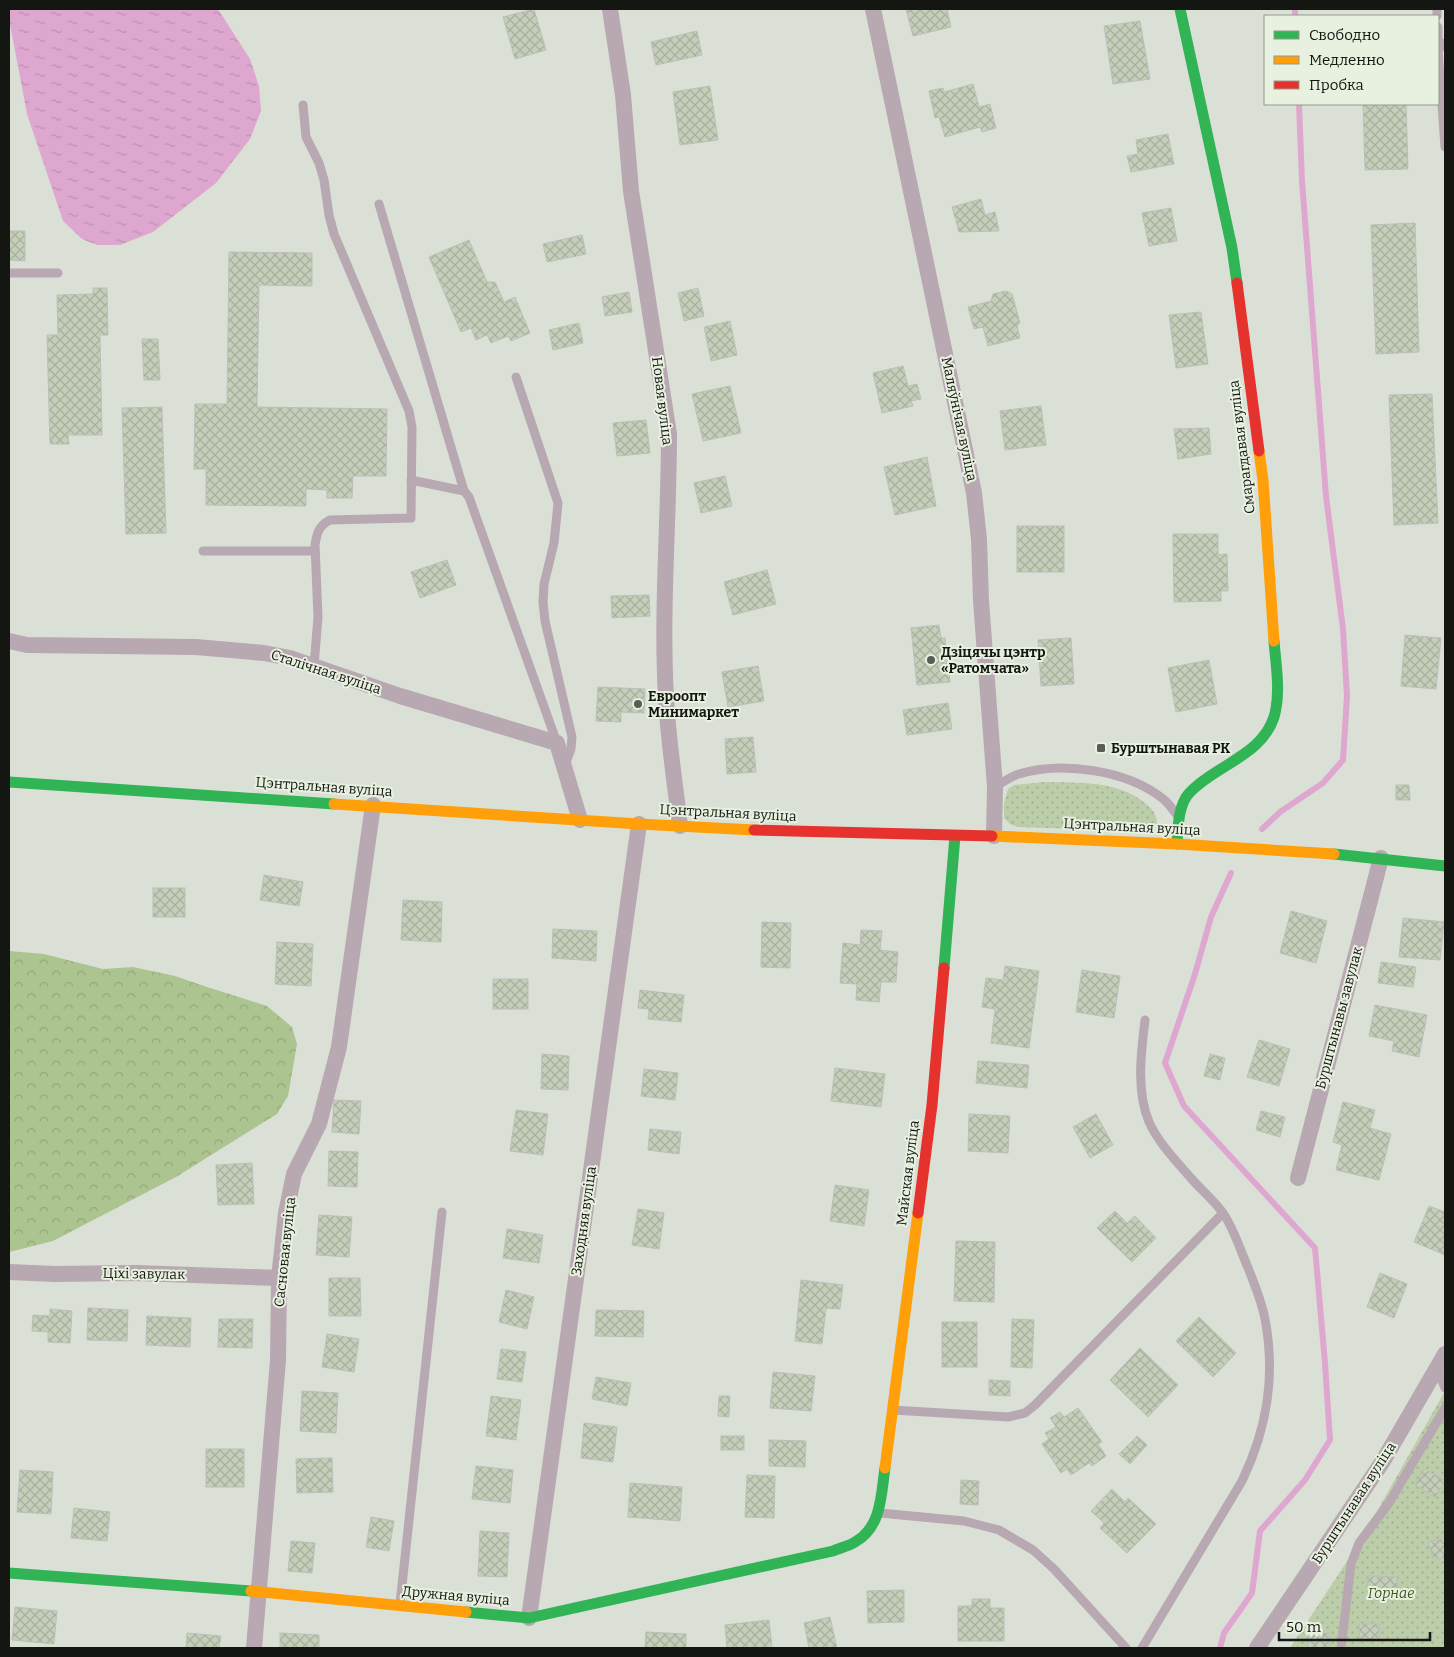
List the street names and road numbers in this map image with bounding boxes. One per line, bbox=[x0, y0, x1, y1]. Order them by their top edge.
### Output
street label: Маляўнічая вуліца bbox=[937, 355, 981, 483]
street label: Новая вуліца bbox=[648, 356, 676, 447]
street label: Смарагдавая вуліца bbox=[1225, 379, 1259, 515]
street label: Сталічная вуліца bbox=[269, 646, 384, 698]
street label: Цэнтральная вуліца bbox=[255, 774, 393, 800]
street label: Цэнтральная вуліца bbox=[659, 801, 797, 825]
street label: Цэнтральная вуліца bbox=[1063, 815, 1201, 839]
street label: Бурштынавы завулак bbox=[1312, 944, 1366, 1091]
street label: Майская вуліца bbox=[893, 1119, 923, 1227]
street label: Заходняя вуліца bbox=[568, 1165, 600, 1277]
street label: Сасновая вуліца bbox=[271, 1196, 299, 1308]
street label: Ціхі завулак bbox=[103, 1265, 186, 1283]
street label: Бурштынавая вуліца bbox=[1308, 1439, 1400, 1567]
street label: Дружная вуліца bbox=[401, 1583, 511, 1609]

